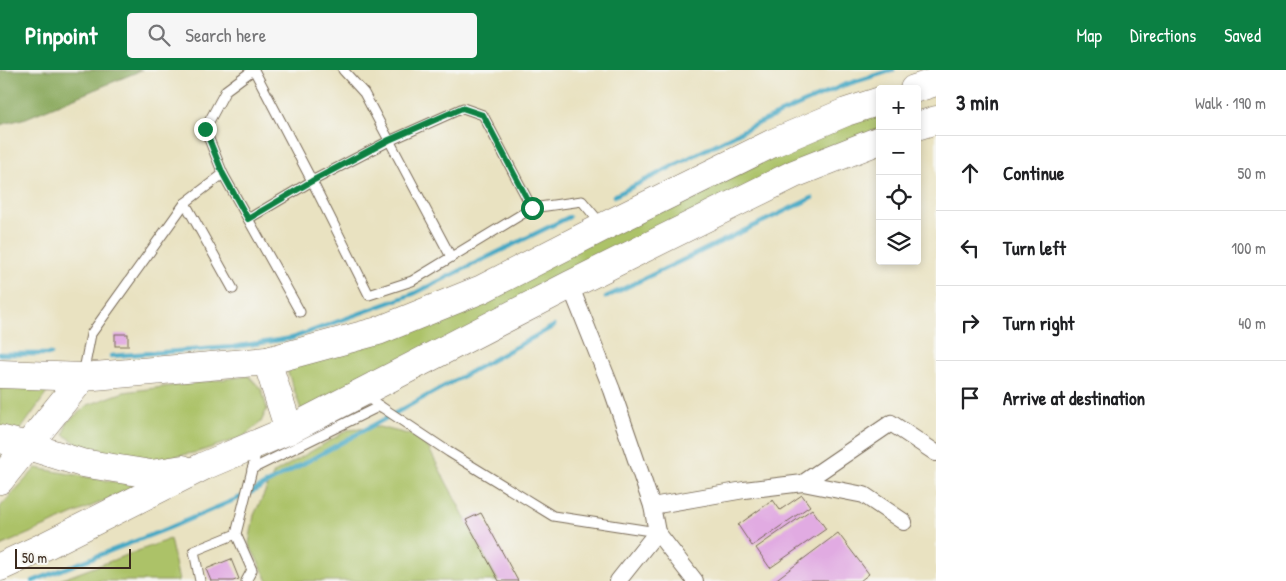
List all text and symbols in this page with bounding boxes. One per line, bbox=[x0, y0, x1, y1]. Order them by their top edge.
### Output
search box bbox=[127, 13, 477, 58]
text: Pinpoint bbox=[25, 19, 97, 51]
icon: search bbox=[145, 21, 173, 49]
text: Search here bbox=[185, 22, 266, 48]
text: Map bbox=[1077, 23, 1102, 48]
text: Directions bbox=[1130, 23, 1196, 48]
text: Saved bbox=[1224, 23, 1261, 48]
map controls bbox=[876, 85, 921, 265]
button: + bbox=[876, 85, 921, 130]
text: 3 min bbox=[956, 88, 999, 117]
text: Walk · 190 m bbox=[1195, 92, 1266, 114]
route end bbox=[194, 118, 217, 141]
button: − bbox=[876, 130, 921, 175]
icon: ahead bbox=[956, 159, 984, 187]
text: Continue bbox=[1003, 160, 1064, 186]
text: 50 m bbox=[1238, 162, 1266, 184]
button: locate bbox=[876, 175, 921, 220]
route start bbox=[521, 197, 544, 220]
button: layers bbox=[876, 220, 921, 265]
icon: left bbox=[956, 234, 984, 262]
text: Turn left bbox=[1003, 235, 1066, 261]
text: 100 m bbox=[1231, 237, 1266, 259]
icon: right bbox=[956, 309, 984, 337]
text: Turn right bbox=[1003, 310, 1074, 336]
text: 40 m bbox=[1238, 312, 1266, 334]
icon: arrive bbox=[956, 384, 984, 412]
text: Arrive at destination bbox=[1003, 385, 1145, 411]
scale bar bbox=[15, 546, 131, 569]
text: 50 m bbox=[22, 548, 47, 567]

